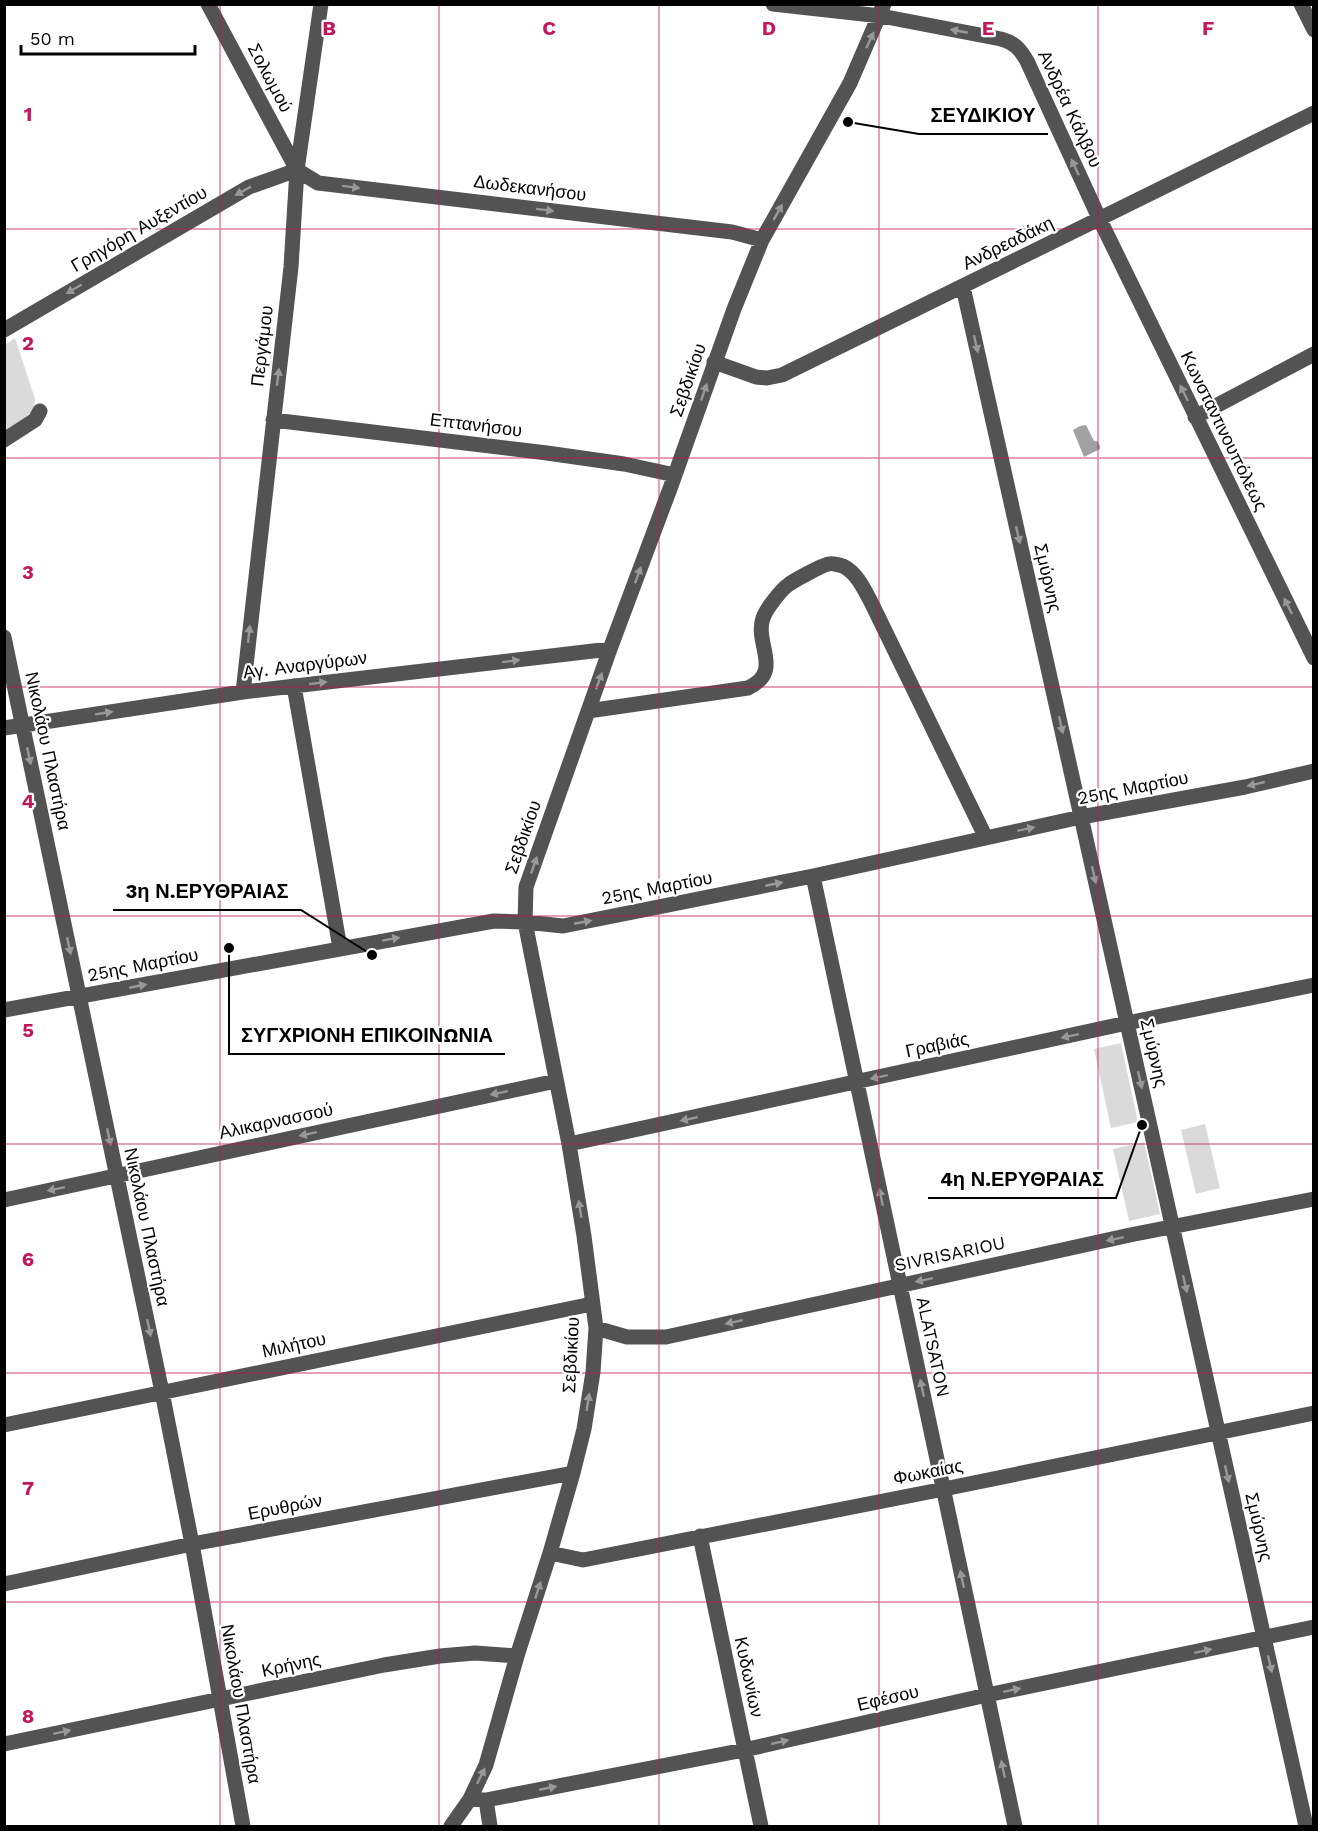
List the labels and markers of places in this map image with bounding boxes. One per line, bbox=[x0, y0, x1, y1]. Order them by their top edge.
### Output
callout: ΣΕΥΔΙΚΙΟΥ bbox=[919, 96, 1048, 134]
callout: 3η Ν.ΕΡΥΘΡΑΙΑΣ bbox=[113, 872, 301, 910]
callout: ΣΥΓΧΡΙΟΝΗ ΕΠΙΚΟΙΝΩΝΙΑ bbox=[229, 1016, 505, 1054]
callout: 4η Ν.ΕΡΥΘΡΑΙΑΣ bbox=[928, 1160, 1116, 1198]

